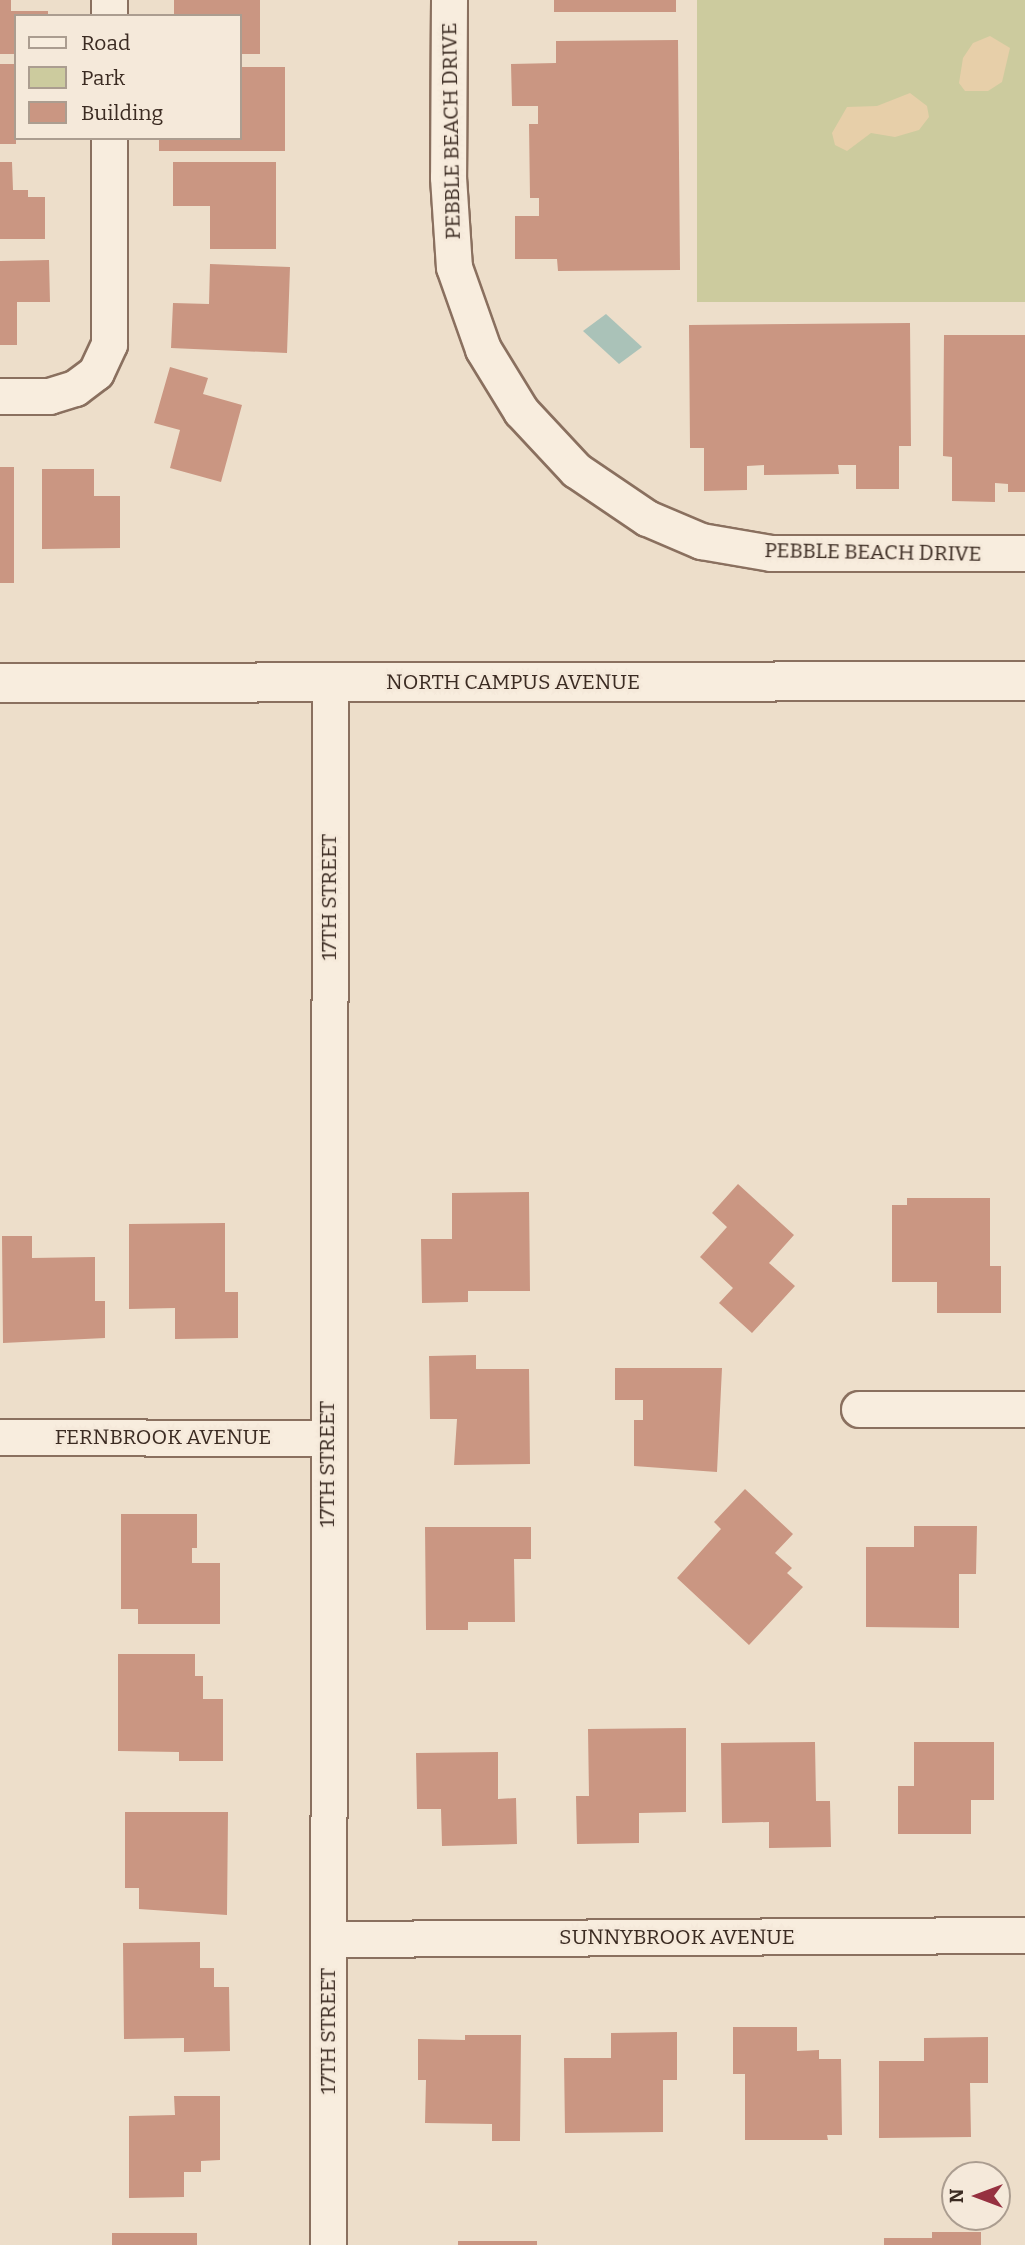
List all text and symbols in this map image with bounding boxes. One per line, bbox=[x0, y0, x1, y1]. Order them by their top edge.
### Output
legend bbox=[14, 14, 242, 140]
street label: PEBBLE BEACH DRIVE bbox=[437, 22, 465, 240]
text: Road bbox=[81, 30, 130, 56]
text: Park bbox=[81, 65, 125, 91]
text: Building bbox=[81, 100, 163, 126]
street label: PEBBLE BEACH DRIVE bbox=[764, 538, 982, 566]
street label: NORTH CAMPUS AVENUE bbox=[386, 669, 640, 695]
street label: 17TH STREET bbox=[316, 834, 342, 960]
street label: 17TH STREET bbox=[314, 1401, 340, 1527]
street label: FERNBROOK AVENUE bbox=[55, 1424, 271, 1450]
street label: SUNNYBROOK AVENUE bbox=[559, 1924, 795, 1950]
street label: 17TH STREET bbox=[315, 1968, 341, 2094]
north arrow bbox=[941, 2161, 1011, 2231]
text: N bbox=[945, 2189, 968, 2203]

